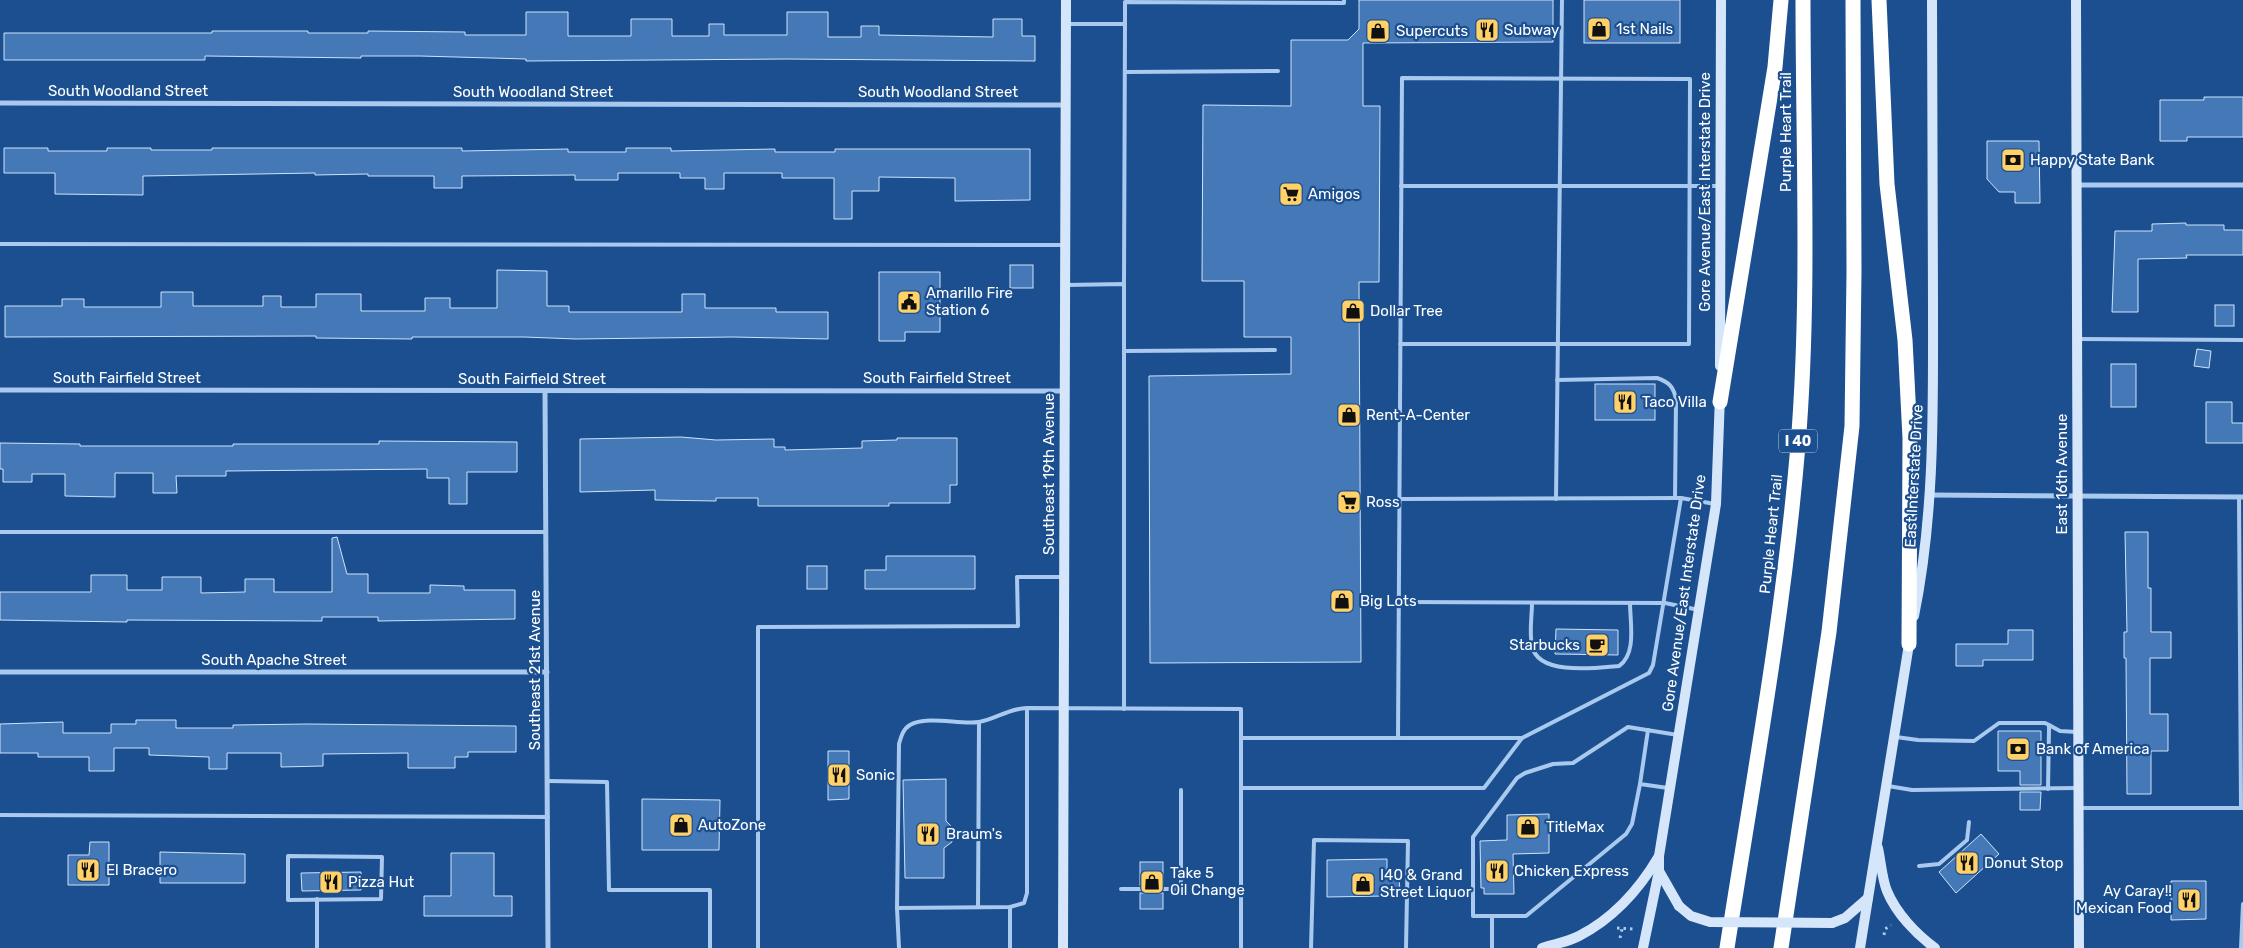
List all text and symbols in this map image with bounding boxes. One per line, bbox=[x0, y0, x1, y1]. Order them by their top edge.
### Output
shop icon: 1st Nails bbox=[1586, 16, 1612, 42]
restaurant icon: Subway bbox=[1474, 17, 1500, 43]
shop icon: Supercuts bbox=[1365, 18, 1391, 44]
place label: 1st Nails bbox=[1616, 20, 1674, 38]
place label: Subway bbox=[1504, 21, 1559, 39]
place label: Supercuts bbox=[1396, 22, 1468, 40]
street label: Gore Avenue/East Interstate Drive bbox=[1696, 72, 1714, 312]
street label: Purple Heart Trail bbox=[1777, 72, 1795, 192]
street label: South Woodland Street bbox=[48, 82, 208, 100]
street label: South Woodland Street bbox=[453, 83, 613, 101]
street label: South Woodland Street bbox=[858, 83, 1018, 101]
bank icon: Happy State Bank bbox=[2000, 147, 2026, 173]
place label: Happy State Bank bbox=[2030, 151, 2155, 169]
supermarket icon: Amigos bbox=[1278, 181, 1304, 207]
place label: Amigos bbox=[1308, 185, 1361, 203]
place label: Amarillo Fire Station 6 bbox=[926, 284, 1013, 319]
public building icon: Amarillo Fire Station 6 bbox=[896, 289, 922, 315]
shop icon: Dollar Tree bbox=[1340, 298, 1366, 324]
place label: Dollar Tree bbox=[1370, 302, 1443, 320]
street label: South Fairfield Street bbox=[53, 369, 201, 387]
street label: South Fairfield Street bbox=[863, 369, 1011, 387]
street label: South Fairfield Street bbox=[458, 370, 606, 388]
restaurant icon: Taco Villa bbox=[1612, 389, 1638, 415]
street label: Southeast 19th Avenue bbox=[1040, 393, 1058, 555]
place label: Taco Villa bbox=[1642, 393, 1707, 411]
shop icon: Rent-A-Center bbox=[1336, 402, 1362, 428]
street label: East Interstate Drive bbox=[1901, 404, 1927, 548]
place label: Rent-A-Center bbox=[1366, 406, 1470, 424]
street label: East 16th Avenue bbox=[2053, 414, 2071, 534]
road number: I 40 bbox=[1779, 430, 1817, 452]
street label: Gore Avenue/East Interstate Drive bbox=[1658, 473, 1710, 713]
street label: Purple Heart Trail bbox=[1756, 473, 1786, 595]
supermarket icon: Ross bbox=[1336, 489, 1362, 515]
place label: Ross bbox=[1366, 493, 1400, 511]
shop icon: Big Lots bbox=[1329, 588, 1355, 614]
street label: Southeast 21st Avenue bbox=[526, 590, 544, 750]
place label: Big Lots bbox=[1360, 592, 1417, 610]
cafe icon: Starbucks bbox=[1584, 632, 1610, 658]
place label: Starbucks bbox=[1509, 636, 1580, 654]
street label: South Apache Street bbox=[201, 651, 347, 669]
bank icon: Bank of America bbox=[2005, 736, 2031, 762]
place label: Bank of America bbox=[2036, 740, 2150, 758]
restaurant icon: Sonic bbox=[826, 762, 852, 788]
place label: Sonic bbox=[856, 766, 895, 784]
shop icon: AutoZone bbox=[668, 812, 694, 838]
shop icon: TitleMax bbox=[1515, 814, 1541, 840]
place label: AutoZone bbox=[698, 816, 766, 834]
place label: TitleMax bbox=[1546, 818, 1604, 836]
restaurant icon: Braum's bbox=[915, 821, 941, 847]
place label: Braum's bbox=[946, 825, 1003, 843]
restaurant icon: Donut Stop bbox=[1954, 850, 1980, 876]
place label: Donut Stop bbox=[1984, 854, 2063, 872]
restaurant icon: El Bracero bbox=[75, 857, 101, 883]
restaurant icon: Chicken Express bbox=[1484, 858, 1510, 884]
place label: El Bracero bbox=[106, 861, 177, 879]
place label: Chicken Express bbox=[1514, 862, 1629, 880]
place label: Take 5 Oil Change bbox=[1170, 864, 1245, 899]
place label: I40 & Grand Street Liquor bbox=[1380, 866, 1472, 901]
restaurant icon: Pizza Hut bbox=[318, 869, 344, 895]
shop icon: Take 5 Oil Change bbox=[1139, 869, 1165, 895]
shop icon: I40 & Grand Street Liquor bbox=[1350, 871, 1376, 897]
place label: Pizza Hut bbox=[348, 873, 414, 891]
place label: Ay Caray!! Mexican Food bbox=[2076, 882, 2172, 917]
restaurant icon: Ay Caray!! Mexican Food bbox=[2176, 887, 2202, 913]

